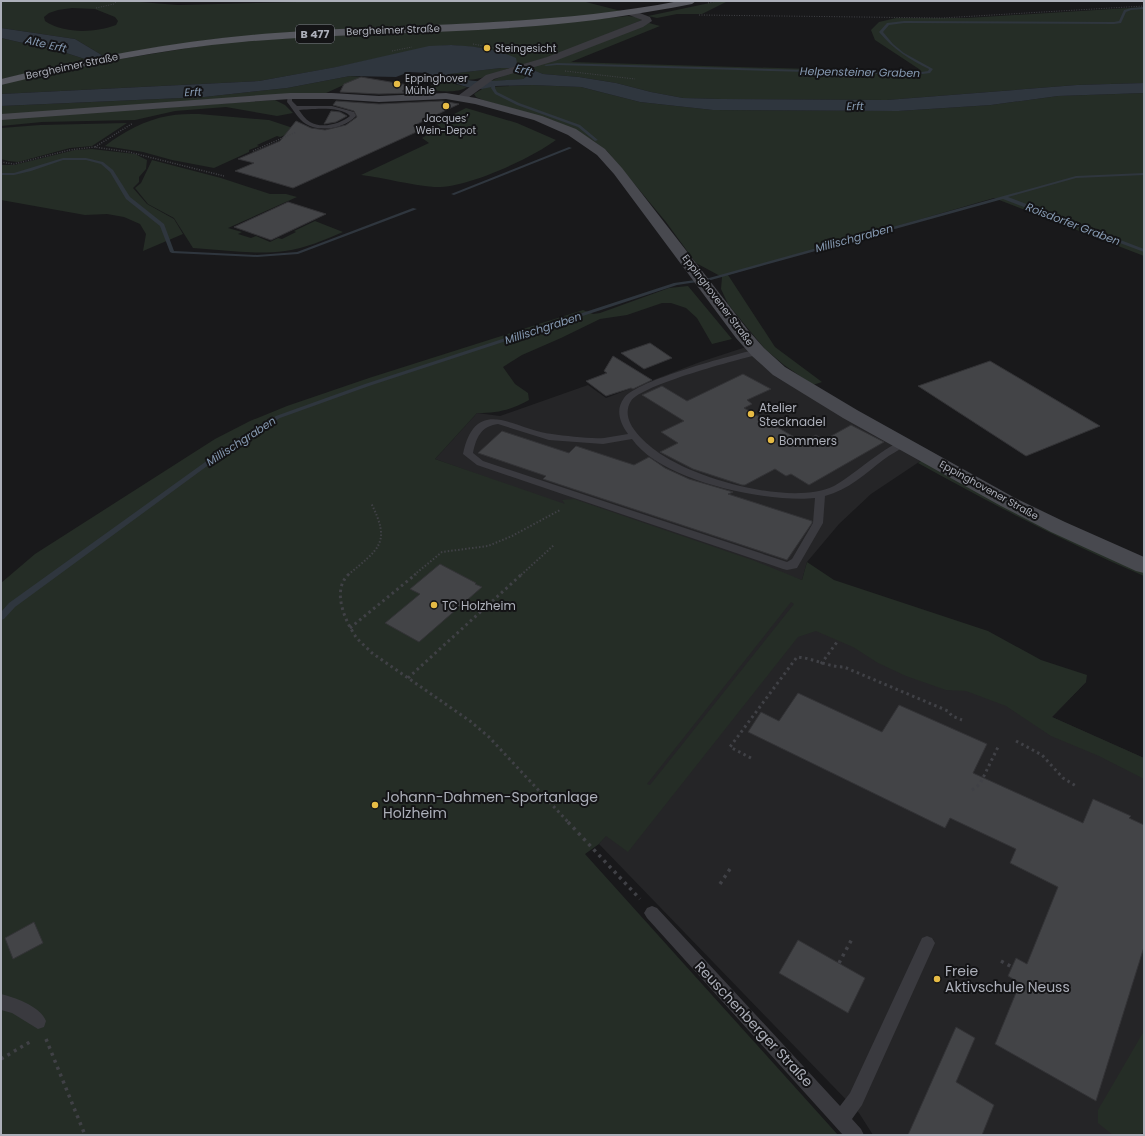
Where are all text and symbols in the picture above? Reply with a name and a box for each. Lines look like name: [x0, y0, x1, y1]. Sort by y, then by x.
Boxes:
street label: Bergheimer Straße: [346, 21, 440, 39]
road number: B 477: [296, 25, 334, 43]
water label: Alte Erft: [23, 31, 69, 57]
place label: Steingesicht: [495, 41, 557, 56]
marker: Steingesicht: [482, 43, 492, 53]
street label: Bergheimer Straße: [25, 49, 119, 83]
water label: Erft: [514, 60, 535, 80]
water label: Helpensteiner Graben: [800, 63, 920, 81]
place label: Eppinghover Mühle: [405, 71, 468, 98]
marker: Eppinghover Mühle: [392, 79, 402, 89]
water label: Erft: [184, 84, 203, 100]
water label: Erft: [846, 98, 865, 114]
marker: Jacques’ Wein-Depot: [441, 101, 451, 111]
place label: Jacques’ Wein-Depot: [416, 111, 477, 138]
water label: Roisdorfer Graben: [1023, 199, 1123, 249]
water label: Millischgraben: [813, 220, 895, 256]
street label: Eppinghovener Straße: [679, 251, 757, 349]
water label: Millischgraben: [502, 308, 584, 348]
place label: Atelier Stecknadel: [759, 399, 826, 430]
marker: Atelier Stecknadel: [746, 409, 756, 419]
water label: Millischgraben: [203, 412, 279, 470]
place label: Bommers: [779, 432, 837, 449]
marker: Bommers: [766, 435, 776, 445]
street label: Eppinghovener Straße: [937, 457, 1041, 523]
place label: TC Holzheim: [442, 597, 516, 614]
marker: TC Holzheim: [429, 600, 439, 610]
place label: Johann-Dahmen-Sportanlage Holzheim: [383, 787, 598, 823]
marker: Johann-Dahmen-Sportanlage Holzheim: [370, 800, 380, 810]
street label: Reuschenberger Straße: [690, 957, 818, 1091]
place label: Freie Aktivschule Neuss: [945, 961, 1070, 997]
marker: Freie Aktivschule Neuss: [932, 974, 942, 984]

